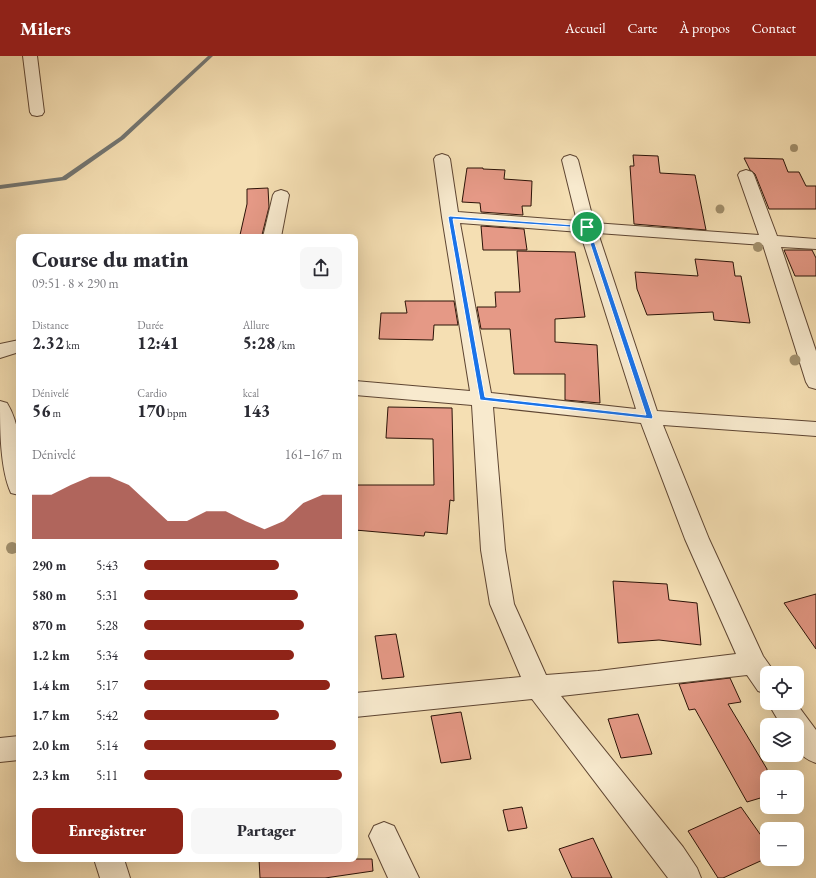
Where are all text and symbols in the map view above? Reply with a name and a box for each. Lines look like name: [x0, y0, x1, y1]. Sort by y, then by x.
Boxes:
text: Milers: [20, 16, 71, 41]
text: Accueil: [565, 19, 606, 37]
text: Carte: [628, 19, 658, 37]
text: À propos: [680, 19, 730, 37]
text: Contact: [752, 19, 796, 37]
pin: [570, 210, 604, 244]
icon: arrive: [576, 216, 598, 238]
text: Course du matin: [32, 245, 189, 274]
button: share: [300, 247, 342, 289]
text: 09:51 · 8 × 290 m: [32, 275, 119, 292]
text: Distance: [32, 318, 69, 332]
text: Durée: [137, 318, 164, 332]
text: Allure: [243, 318, 269, 332]
text: 2.32: [32, 332, 64, 354]
text: 12:41: [137, 332, 179, 354]
text: 5:28: [243, 332, 275, 354]
text: km: [64, 338, 80, 352]
text: /km: [275, 338, 295, 352]
text: Dénivelé: [32, 386, 69, 400]
text: Cardio: [137, 386, 167, 400]
text: kcal: [243, 386, 259, 400]
text: 56: [32, 400, 50, 422]
text: 170: [137, 400, 165, 422]
text: 143: [243, 400, 270, 422]
text: m: [50, 406, 61, 420]
text: bpm: [165, 406, 187, 420]
text: Dénivelé: [32, 446, 76, 463]
text: 161–167 m: [285, 446, 342, 463]
text: 290 m: [32, 557, 66, 574]
text: 5:43: [96, 557, 118, 574]
text: 580 m: [32, 587, 66, 604]
text: 5:31: [96, 587, 118, 604]
text: 870 m: [32, 617, 66, 634]
text: 5:28: [96, 617, 118, 634]
text: 1.2 km: [32, 647, 70, 664]
text: 5:34: [96, 647, 118, 664]
map controls: [760, 666, 804, 866]
button: locate: [760, 666, 804, 710]
text: 1.4 km: [32, 677, 70, 694]
text: 5:17: [96, 677, 118, 694]
text: 1.7 km: [32, 707, 70, 724]
text: 5:42: [96, 707, 118, 724]
button: layers: [760, 718, 804, 762]
text: 2.0 km: [32, 737, 70, 754]
text: 5:14: [96, 737, 118, 754]
text: 2.3 km: [32, 767, 70, 784]
text: 5:11: [96, 767, 118, 784]
button: +: [760, 770, 804, 814]
button: Enregistrer: [32, 808, 183, 854]
button: Partager: [191, 808, 342, 854]
button: −: [760, 822, 804, 866]

